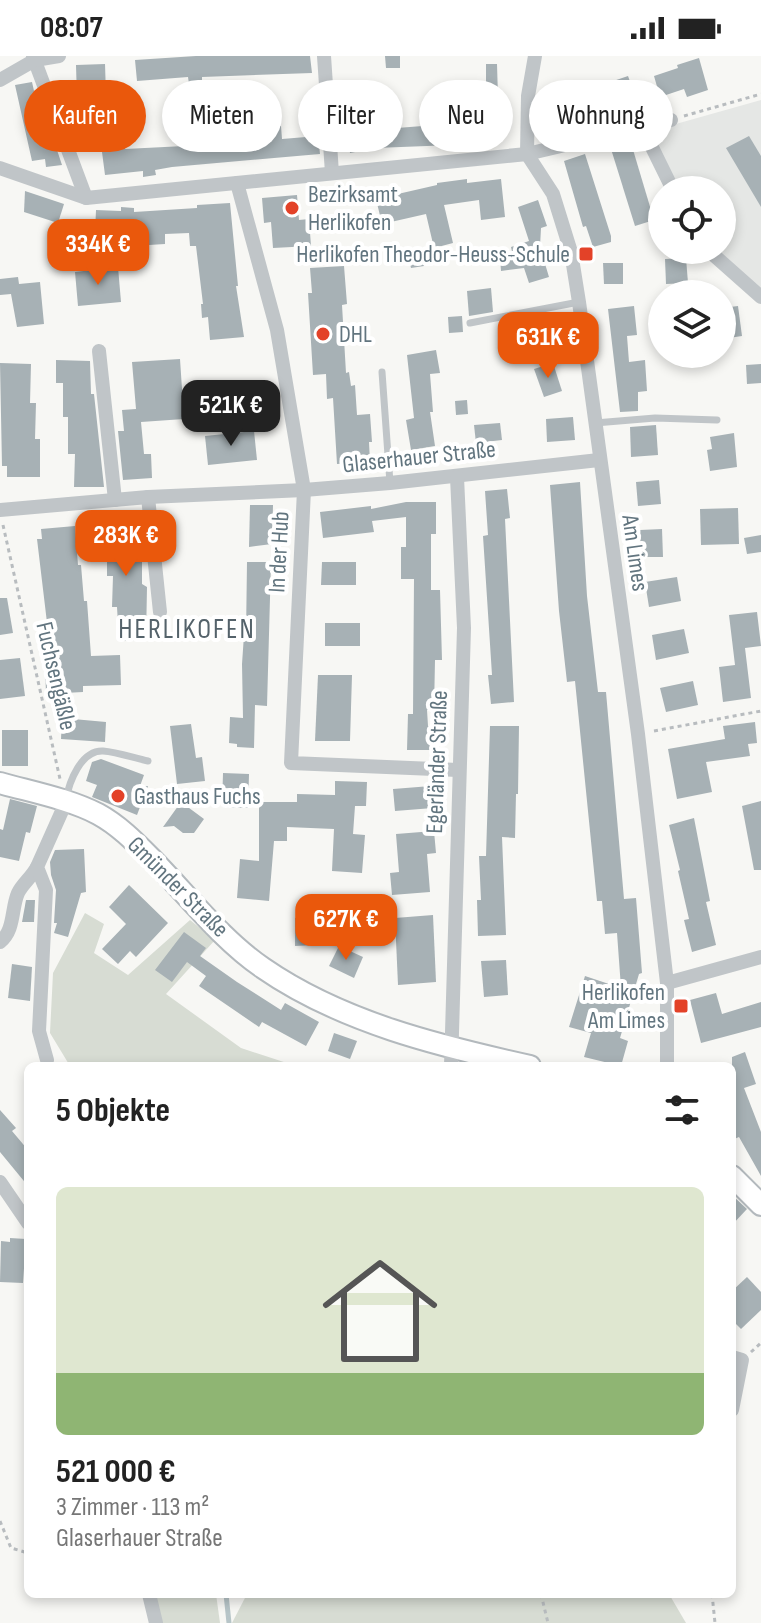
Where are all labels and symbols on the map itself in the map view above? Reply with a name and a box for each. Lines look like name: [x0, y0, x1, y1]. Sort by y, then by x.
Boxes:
place label: Bezirksamt Herlikofen: [308, 180, 398, 237]
marker: Bezirksamt Herlikofen: [283, 199, 301, 217]
pin: 334K €: [33, 219, 163, 287]
place label: Herlikofen Theodor-Heuss-Schule: [296, 240, 570, 269]
marker: Herlikofen Theodor-Heuss-Schule: [577, 245, 595, 263]
pin: 631K €: [483, 312, 613, 380]
place label: DHL: [339, 320, 372, 349]
marker: DHL: [314, 325, 332, 343]
pin: 521K €: [166, 380, 296, 448]
street label: Glaserhauer Straße: [341, 435, 497, 479]
pin: 283K €: [61, 510, 191, 578]
street label: In der Hub: [262, 511, 296, 593]
street label: Am Limes: [615, 512, 655, 593]
district label: HERLIKOFEN: [118, 613, 256, 646]
street label: Fuchsengäßle: [29, 619, 83, 733]
street label: Egerländer Straße: [420, 690, 454, 834]
place label: Gasthaus Fuchs: [134, 782, 261, 811]
marker: Gasthaus Fuchs: [109, 787, 127, 805]
street label: Gmünder Straße: [121, 830, 235, 944]
pin: 627K €: [281, 894, 411, 962]
place label: Herlikofen Am Limes: [582, 978, 665, 1035]
marker: Herlikofen Am Limes: [672, 997, 690, 1015]

